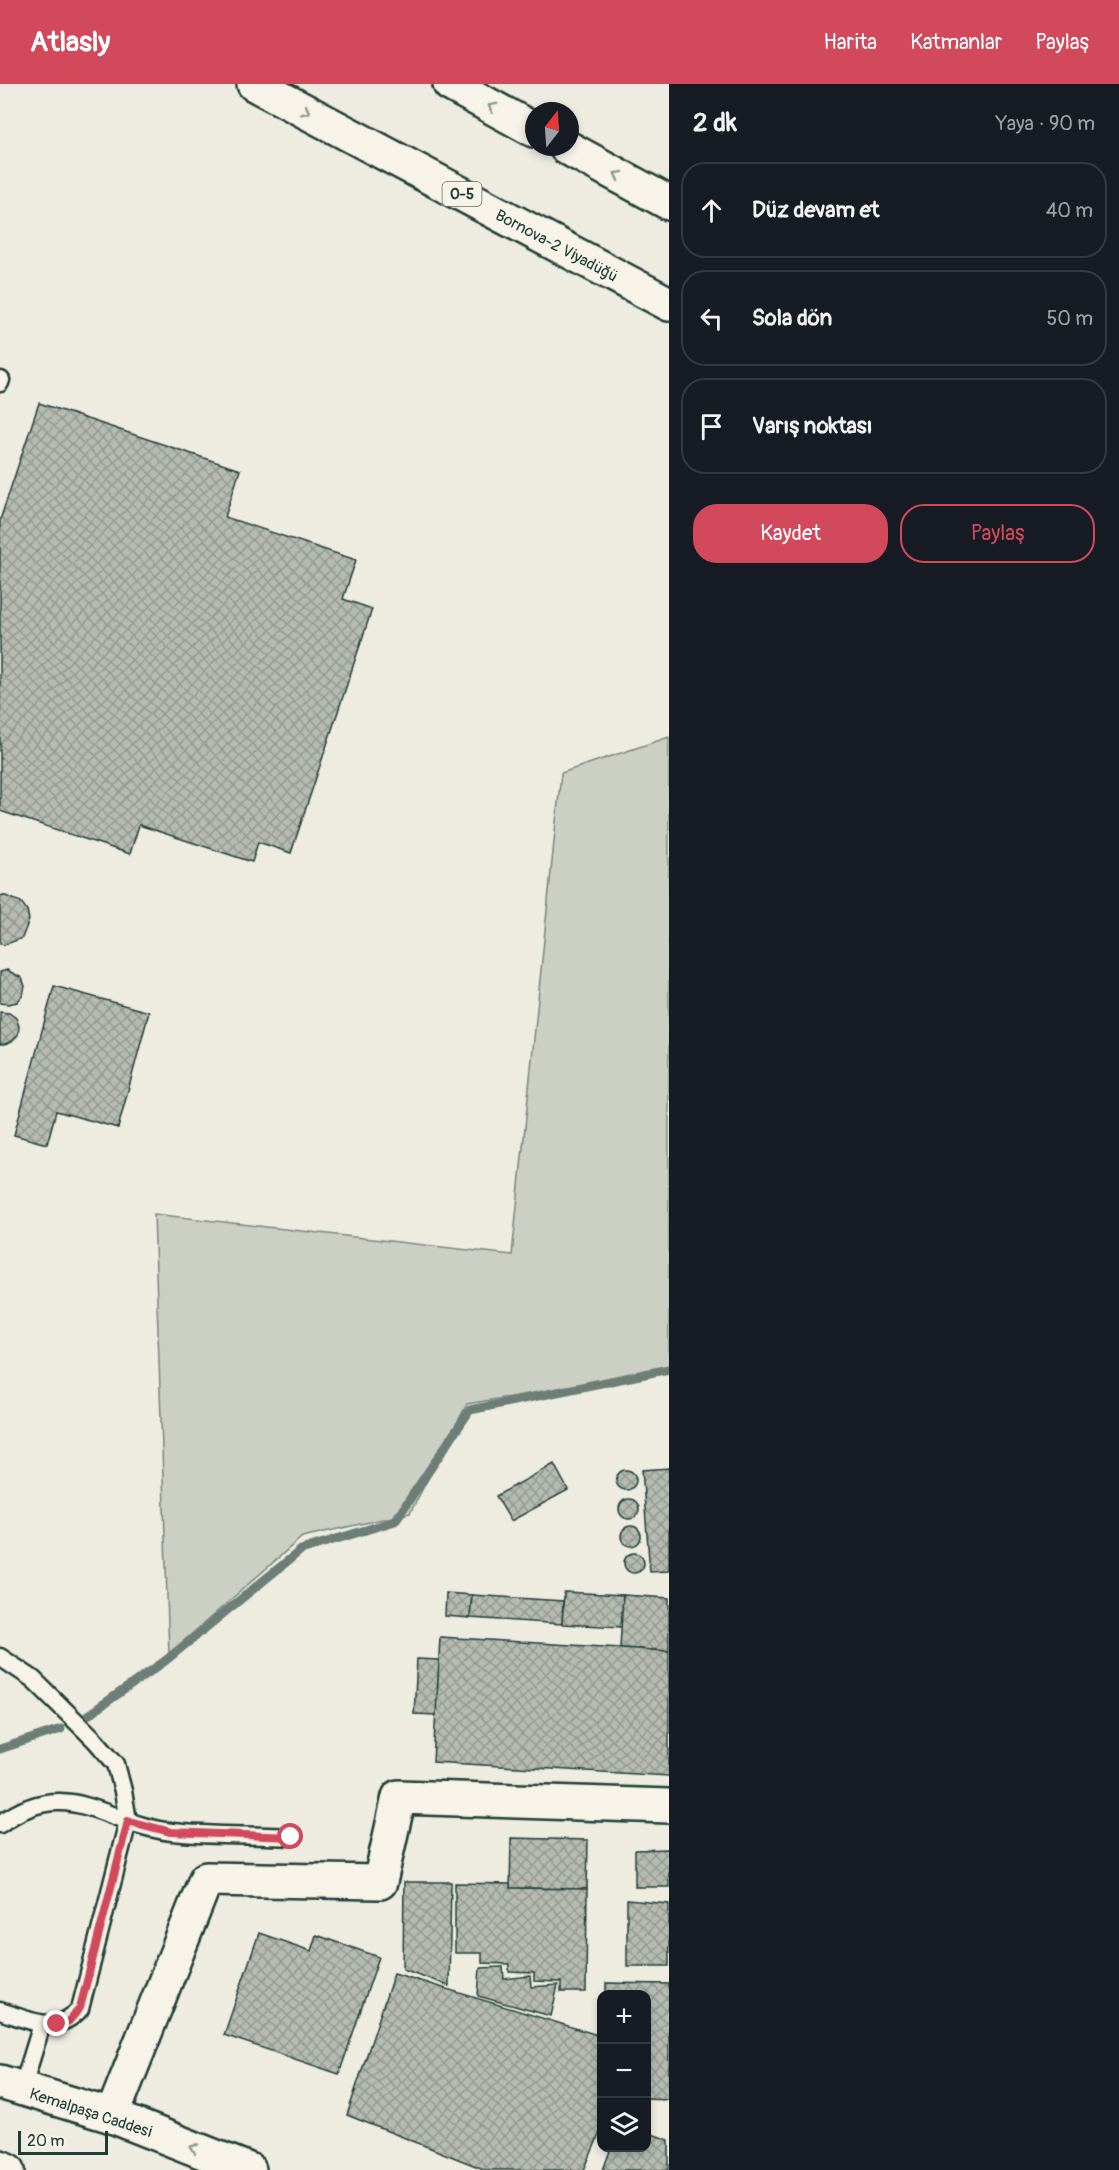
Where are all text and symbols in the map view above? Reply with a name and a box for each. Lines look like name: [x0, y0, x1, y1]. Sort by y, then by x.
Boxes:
text: Atlasly: [30, 25, 110, 60]
text: Harita: [824, 29, 877, 56]
text: Katmanlar: [910, 29, 1002, 56]
text: Paylaş: [1035, 29, 1089, 56]
north arrow: [525, 102, 579, 156]
one-way arrow: [488, 103, 498, 114]
one-way arrow: [300, 104, 311, 116]
text: 2 dk: [693, 107, 737, 139]
text: Yaya · 90 m: [996, 111, 1095, 136]
one-way arrow: [613, 171, 624, 182]
road number: O-5: [442, 182, 482, 206]
icon: ahead: [695, 194, 728, 227]
text: Düz devam et: [752, 196, 879, 224]
text: 40 m: [1046, 198, 1093, 223]
street label: Bornova-2 Viyadüğü: [492, 205, 621, 287]
icon: left: [695, 302, 728, 335]
text: Sola dön: [752, 304, 832, 332]
text: 50 m: [1046, 306, 1093, 331]
icon: arrive: [695, 410, 728, 443]
text: Varış noktası: [752, 412, 873, 440]
button: Kaydet: [693, 504, 888, 563]
button: Paylaş: [900, 504, 1095, 563]
route start: [277, 1823, 303, 1849]
map controls: [597, 1990, 651, 2152]
button: +: [597, 1990, 651, 2044]
route end: [43, 2010, 69, 2036]
button: −: [597, 2044, 651, 2098]
street label: Kemalpaşa Caddesi: [27, 2084, 155, 2142]
button: layers: [597, 2098, 651, 2152]
scale bar: [18, 2128, 108, 2156]
text: 20 m: [27, 2131, 65, 2151]
one-way arrow: [190, 2143, 201, 2155]

